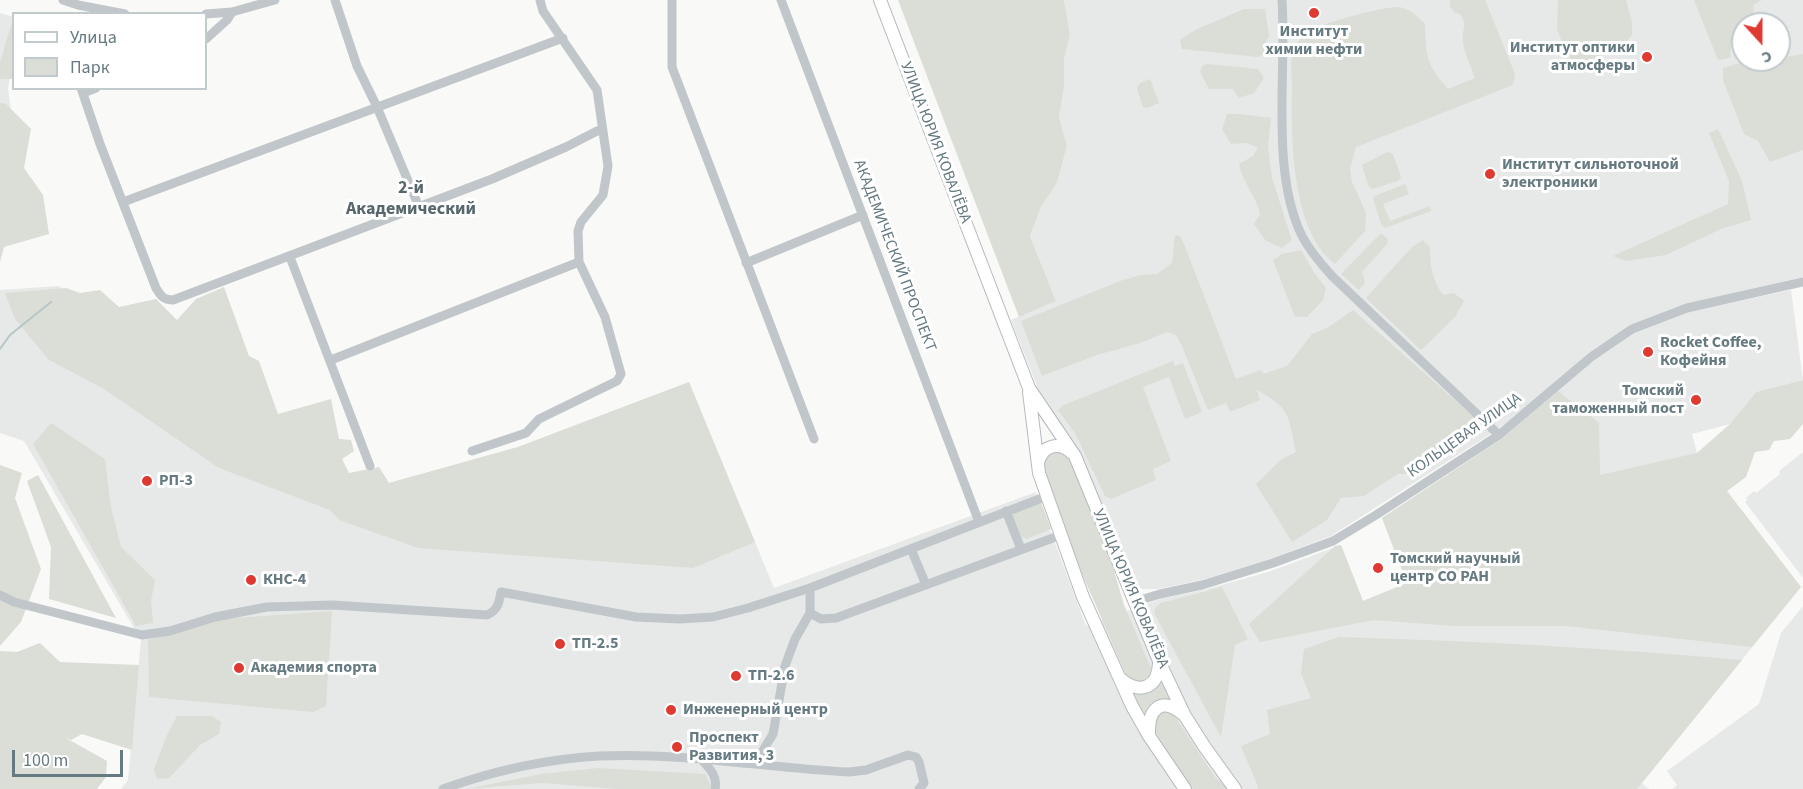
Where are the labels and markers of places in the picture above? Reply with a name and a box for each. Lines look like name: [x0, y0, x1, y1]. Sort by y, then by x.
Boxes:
marker: Институт химии нефти: [1307, 6, 1321, 20]
place label: Институт химии нефти: [1266, 22, 1362, 60]
place label: Институт оптики атмосферы: [1510, 38, 1635, 76]
marker: Институт оптики атмосферы: [1640, 50, 1654, 64]
place label: Институт сильноточной электроники: [1502, 155, 1679, 193]
marker: Институт сильноточной электроники: [1483, 167, 1497, 181]
place label: Rocket Coffee, Кофейня: [1660, 333, 1762, 371]
marker: Rocket Coffee, Кофейня: [1641, 345, 1655, 359]
place label: Томский таможенный пост: [1552, 381, 1684, 419]
marker: Томский таможенный пост: [1689, 393, 1703, 407]
place label: РП-3: [159, 471, 193, 491]
marker: РП-3: [140, 474, 154, 488]
place label: Томский научный центр СО РАН: [1390, 549, 1521, 587]
marker: Томский научный центр СО РАН: [1371, 561, 1385, 575]
place label: КНС-4: [263, 570, 306, 590]
marker: КНС-4: [244, 573, 258, 587]
place label: ТП-2.5: [572, 634, 619, 654]
marker: ТП-2.5: [553, 637, 567, 651]
place label: Академия спорта: [251, 658, 377, 678]
marker: Академия спорта: [232, 661, 246, 675]
place label: ТП-2.6: [748, 666, 795, 686]
marker: ТП-2.6: [729, 669, 743, 683]
place label: Инженерный центр: [683, 700, 828, 720]
marker: Инженерный центр: [664, 703, 678, 717]
place label: Проспект Развития, 3: [689, 728, 774, 766]
marker: Проспект Развития, 3: [670, 740, 684, 754]

